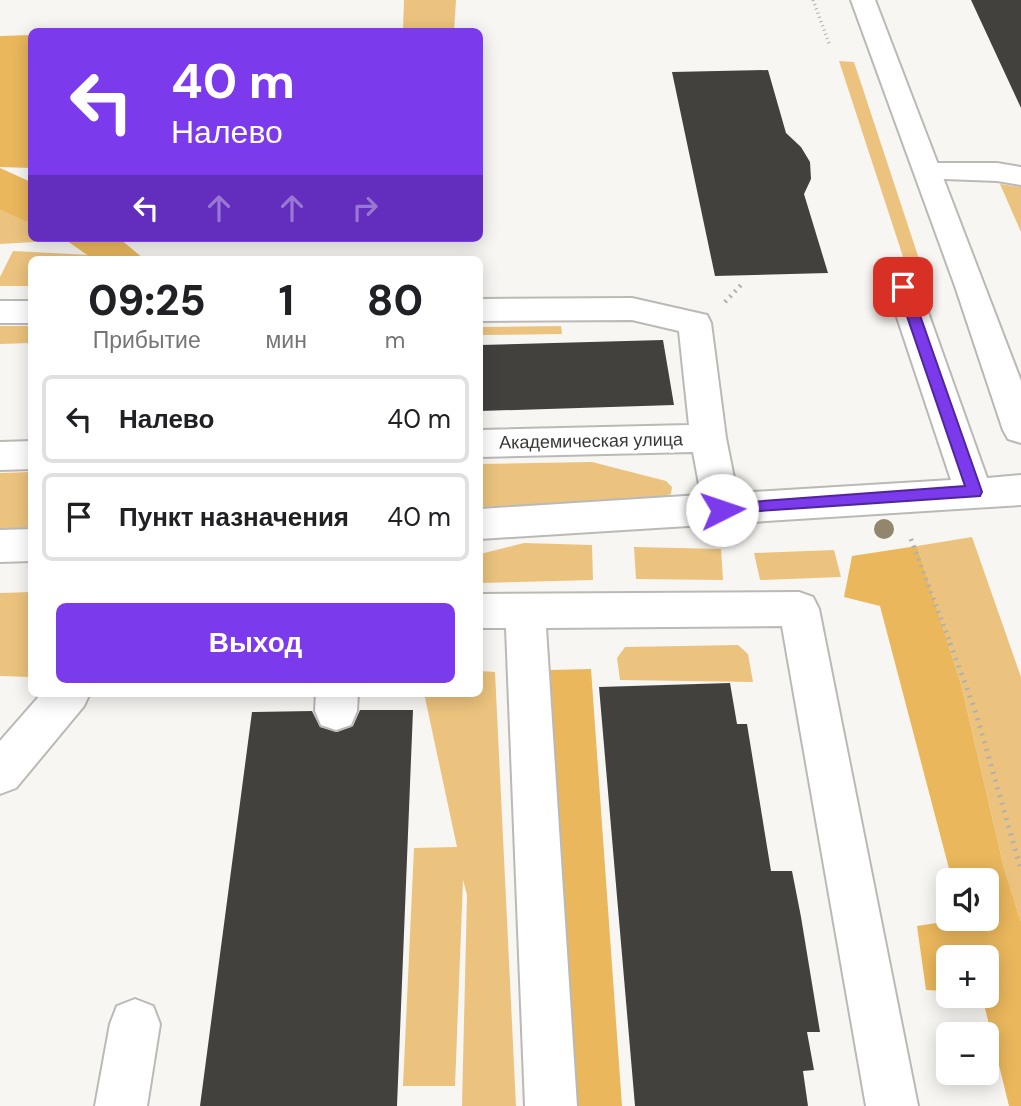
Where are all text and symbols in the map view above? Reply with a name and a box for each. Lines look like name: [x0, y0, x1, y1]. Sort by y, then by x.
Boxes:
text: 40 m: [171, 49, 295, 113]
icon: left: [56, 56, 147, 147]
text: Налево: [171, 111, 283, 153]
icon: left: [127, 189, 165, 227]
icon: ahead: [200, 189, 238, 227]
icon: ahead: [273, 189, 311, 227]
icon: right: [346, 189, 384, 227]
pin: [873, 257, 933, 317]
icon: arrive: [884, 268, 922, 306]
text: 09:25: [88, 273, 206, 328]
text: 1: [278, 273, 294, 328]
text: 80: [367, 273, 423, 328]
text: Прибытие: [93, 325, 201, 355]
text: мин: [265, 325, 307, 355]
text: m: [385, 325, 405, 355]
icon: left: [60, 400, 98, 438]
text: Налево: [119, 402, 214, 436]
text: 40 m: [387, 402, 451, 436]
street label: Академическая улица: [499, 427, 684, 455]
position arrow: [685, 473, 759, 547]
icon: arrive: [60, 498, 98, 536]
text: Пункт назначения: [119, 500, 349, 534]
text: 40 m: [387, 500, 451, 534]
button: Выход: [56, 603, 455, 683]
map controls: [936, 868, 999, 1085]
button: sound: [936, 868, 999, 931]
button: +: [936, 945, 999, 1008]
button: −: [936, 1022, 999, 1085]

